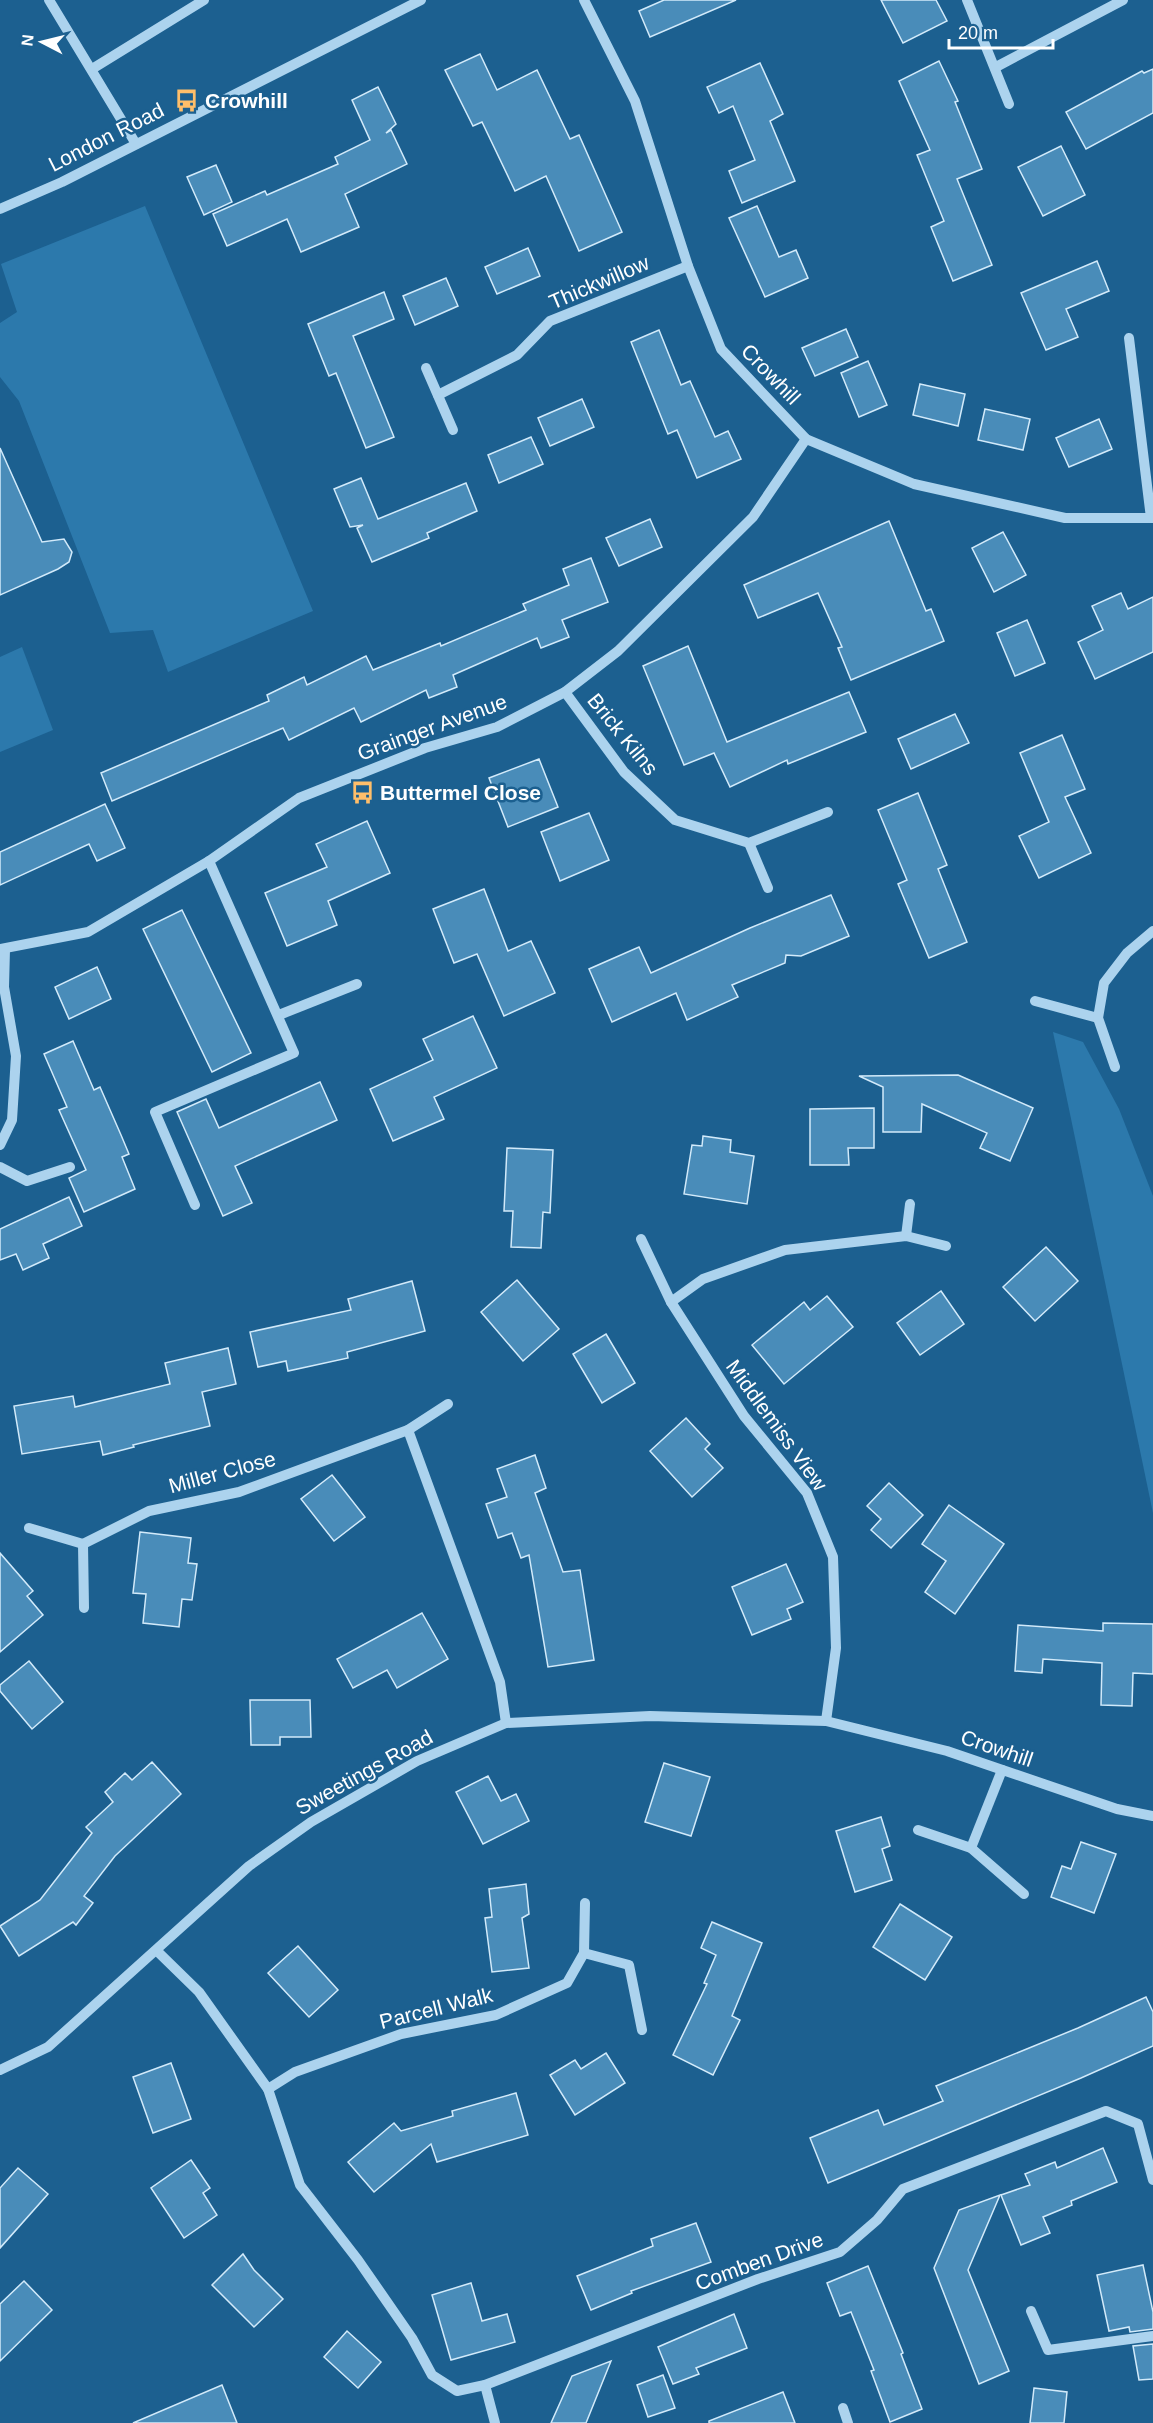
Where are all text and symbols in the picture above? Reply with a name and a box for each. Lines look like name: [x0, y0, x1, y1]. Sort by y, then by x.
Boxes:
north arrow: [12, 12, 72, 72]
scale bar: [949, 12, 1052, 50]
text: 20 m: [958, 23, 998, 43]
text: N: [18, 33, 37, 47]
bus stop icon: Crowhill: [174, 87, 200, 113]
place label: Crowhill: [205, 89, 288, 112]
street label: London Road: [45, 98, 167, 176]
street label: Thickwillow: [546, 250, 653, 313]
street label: Crowhill: [737, 339, 805, 409]
street label: Grainger Avenue: [354, 689, 510, 765]
street label: Brick Kilns: [583, 689, 663, 779]
bus stop icon: Buttermel Close: [349, 779, 375, 805]
place label: Buttermel Close: [380, 781, 541, 804]
street label: Middlemiss View: [722, 1355, 833, 1496]
street label: Miller Close: [166, 1447, 278, 1497]
street label: Sweetings Road: [292, 1725, 436, 1819]
street label: Crowhill: [958, 1725, 1036, 1771]
street label: Parcell Walk: [377, 1983, 495, 2033]
street label: Comben Drive: [692, 2227, 826, 2295]

